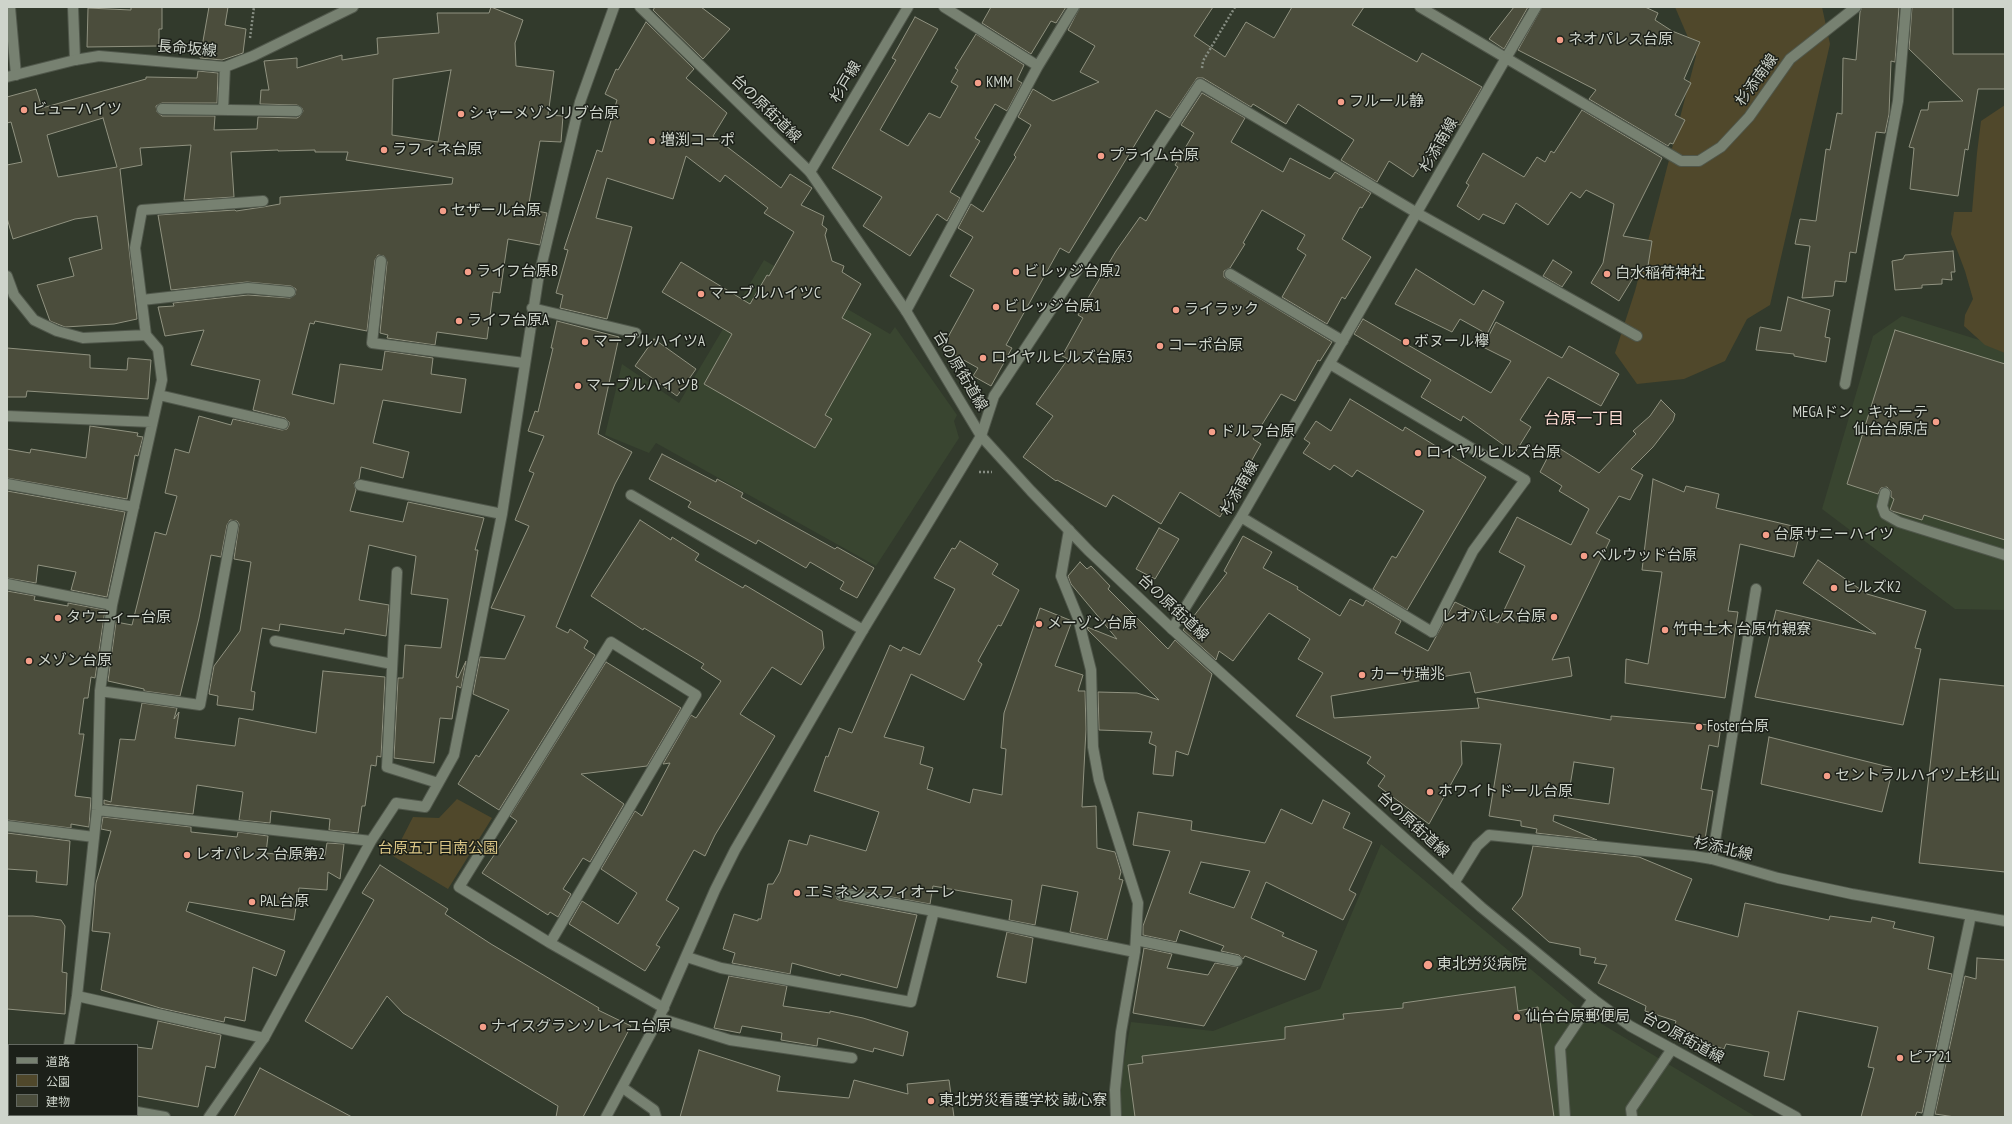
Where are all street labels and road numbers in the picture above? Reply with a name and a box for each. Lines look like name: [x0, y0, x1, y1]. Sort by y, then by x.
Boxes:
street label: 長命坂線: [156, 37, 218, 61]
street label: 杉添南線: [1732, 50, 1782, 110]
street label: 杉戸線: [827, 58, 865, 106]
street label: 台の原街道線: [727, 71, 805, 147]
street label: 杉添南線: [1416, 115, 1462, 175]
street label: 台の原街道線: [929, 328, 991, 414]
street label: 杉添南線: [1217, 458, 1263, 518]
street label: 台の原街道線: [1134, 571, 1212, 645]
street label: 台の原街道線: [1374, 788, 1452, 862]
street label: 杉添北線: [1692, 833, 1754, 865]
street label: 台の原街道線: [1639, 1008, 1727, 1068]

